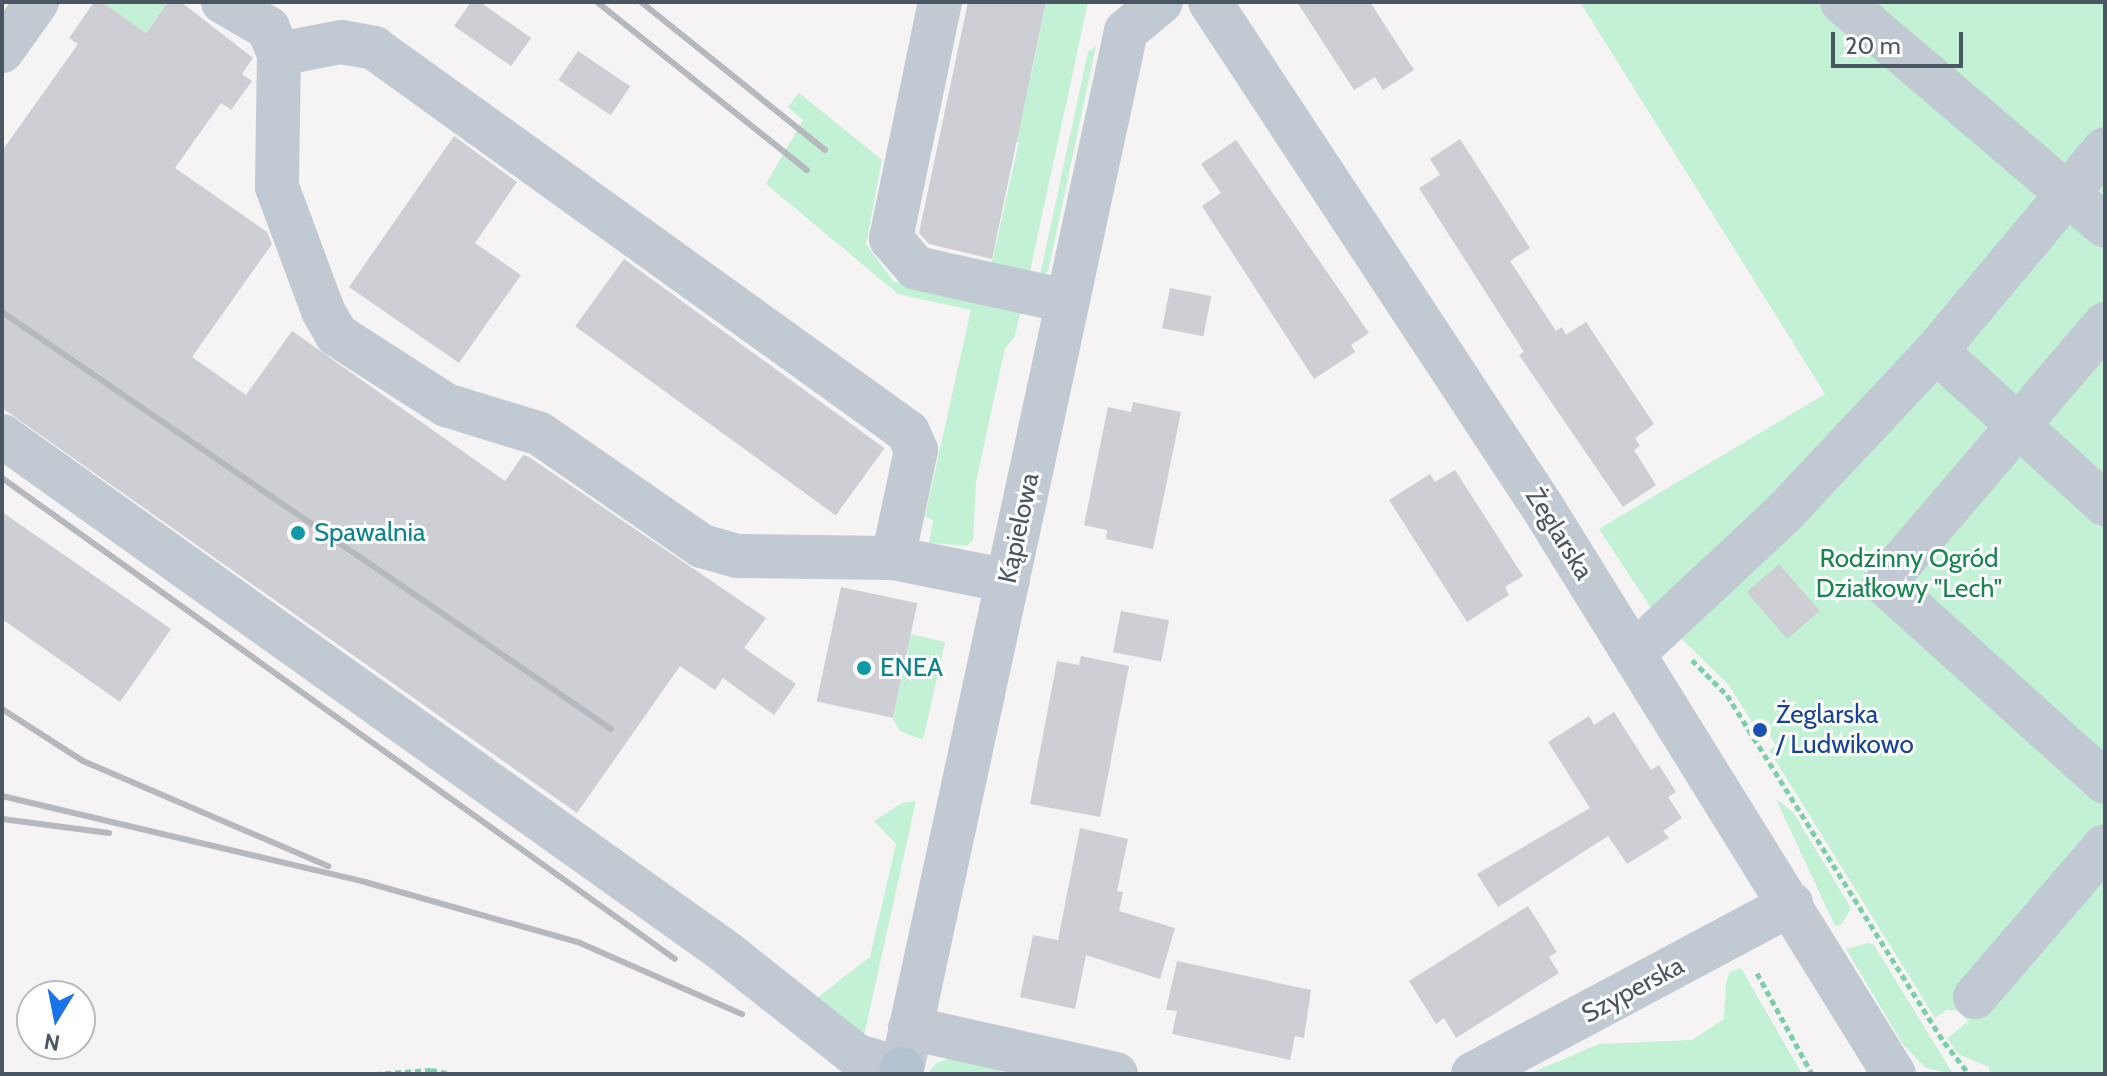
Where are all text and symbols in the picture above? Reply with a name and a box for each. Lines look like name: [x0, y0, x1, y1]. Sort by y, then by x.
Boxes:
scale bar: [1835, 16, 1967, 66]
text: 20 m: [1845, 31, 1901, 60]
street label: Kąpielowa: [992, 470, 1046, 586]
street label: Żeglarska: [1519, 482, 1599, 586]
place label: Spawalnia: [314, 517, 426, 549]
marker: Spawalnia: [289, 524, 307, 542]
park label: Rodzinny Ogród Działkowy "Lech": [1816, 543, 2002, 604]
place label: ENEA: [880, 652, 943, 684]
marker: ENEA: [855, 659, 873, 677]
place label: Żeglarska / Ludwikowo: [1776, 699, 1914, 760]
marker: Żeglarska / Ludwikowo: [1751, 721, 1769, 739]
street label: Szyperska: [1577, 950, 1689, 1030]
north arrow: [16, 980, 96, 1060]
text: N: [42, 1028, 62, 1057]

